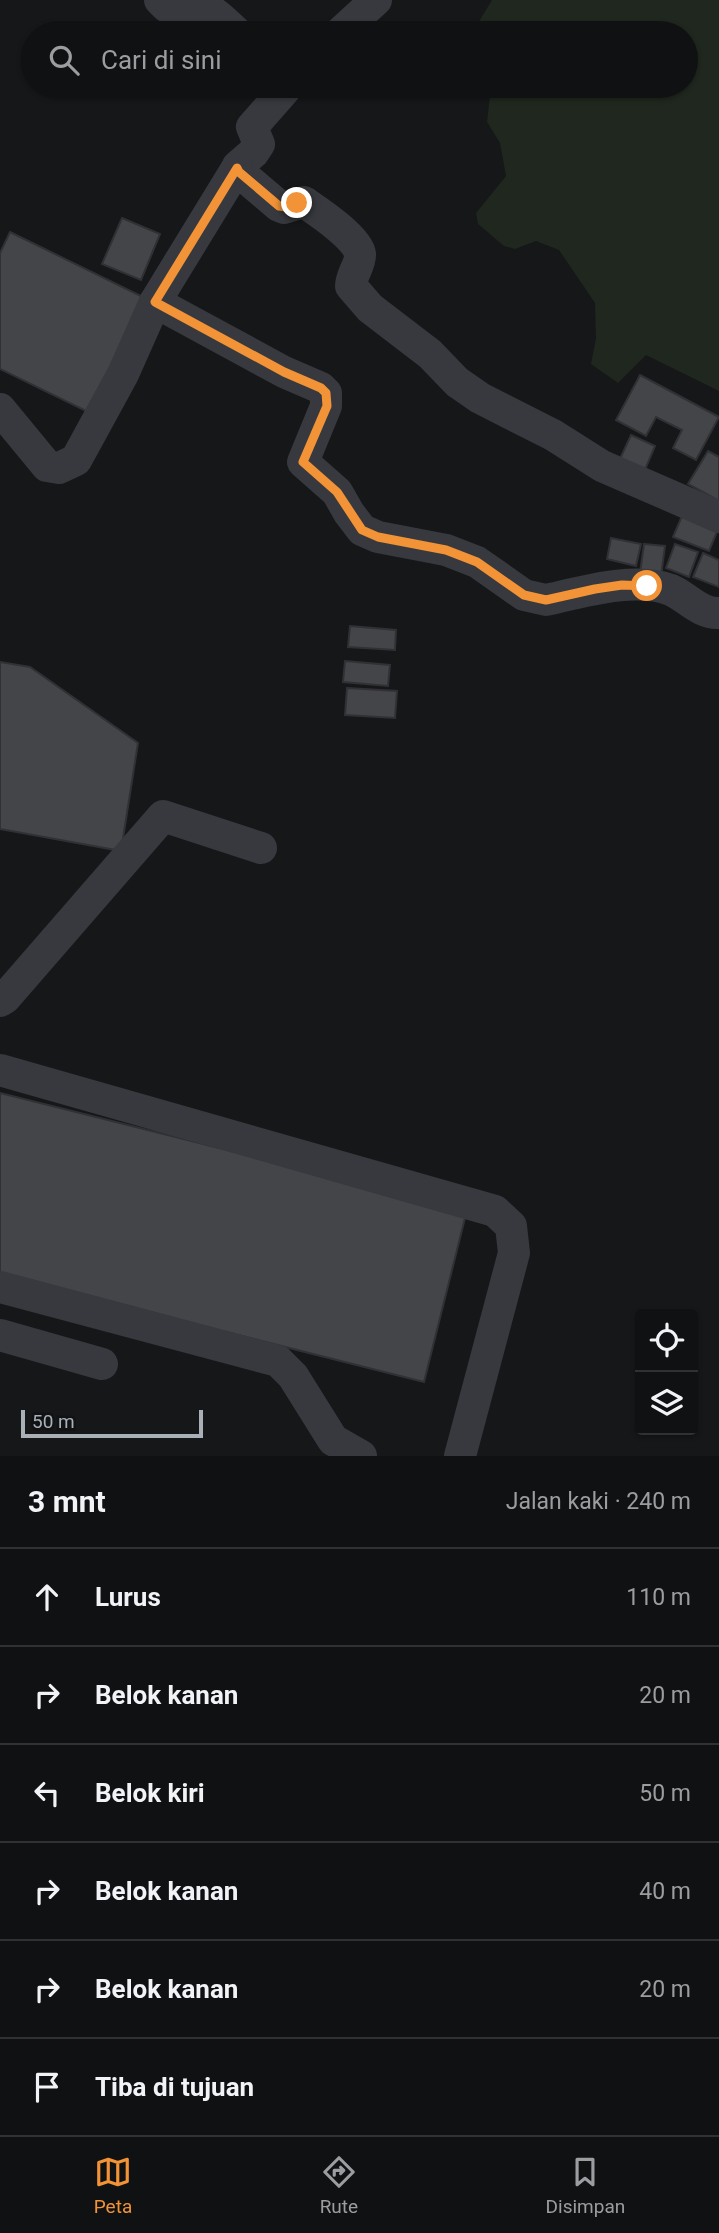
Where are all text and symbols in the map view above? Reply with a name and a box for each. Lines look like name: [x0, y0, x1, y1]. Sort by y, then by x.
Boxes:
search box: [21, 21, 698, 98]
icon: search: [45, 41, 83, 79]
text: Cari di sini: [101, 45, 222, 75]
route end: [281, 187, 312, 218]
route start: [631, 570, 662, 601]
map controls: [635, 1309, 698, 1435]
button: locate: [635, 1309, 698, 1372]
button: layers: [635, 1372, 698, 1435]
scale bar: [21, 1407, 203, 1439]
text: 50 m: [32, 1410, 75, 1433]
text: 3 mnt: [28, 1484, 106, 1519]
text: Jalan kaki · 240 m: [506, 1488, 691, 1515]
icon: ahead: [28, 1578, 66, 1616]
text: Lurus: [95, 1582, 161, 1612]
text: 110 m: [626, 1584, 691, 1611]
icon: right: [28, 1676, 66, 1714]
text: Belok kanan: [95, 1680, 238, 1710]
text: 20 m: [639, 1682, 691, 1709]
icon: left: [28, 1774, 66, 1812]
text: Belok kiri: [95, 1778, 205, 1808]
text: 50 m: [639, 1780, 691, 1807]
icon: right: [28, 1872, 66, 1910]
text: Belok kanan: [95, 1876, 238, 1906]
text: 40 m: [639, 1878, 691, 1905]
icon: right: [28, 1970, 66, 2008]
text: Belok kanan: [95, 1974, 238, 2004]
text: 20 m: [639, 1976, 691, 2003]
icon: arrive: [28, 2068, 66, 2106]
text: Tiba di tujuan: [95, 2072, 254, 2102]
tab: Peta: [94, 2153, 132, 2218]
tab: Rute: [320, 2153, 358, 2218]
tab: Disimpan: [546, 2153, 625, 2218]

